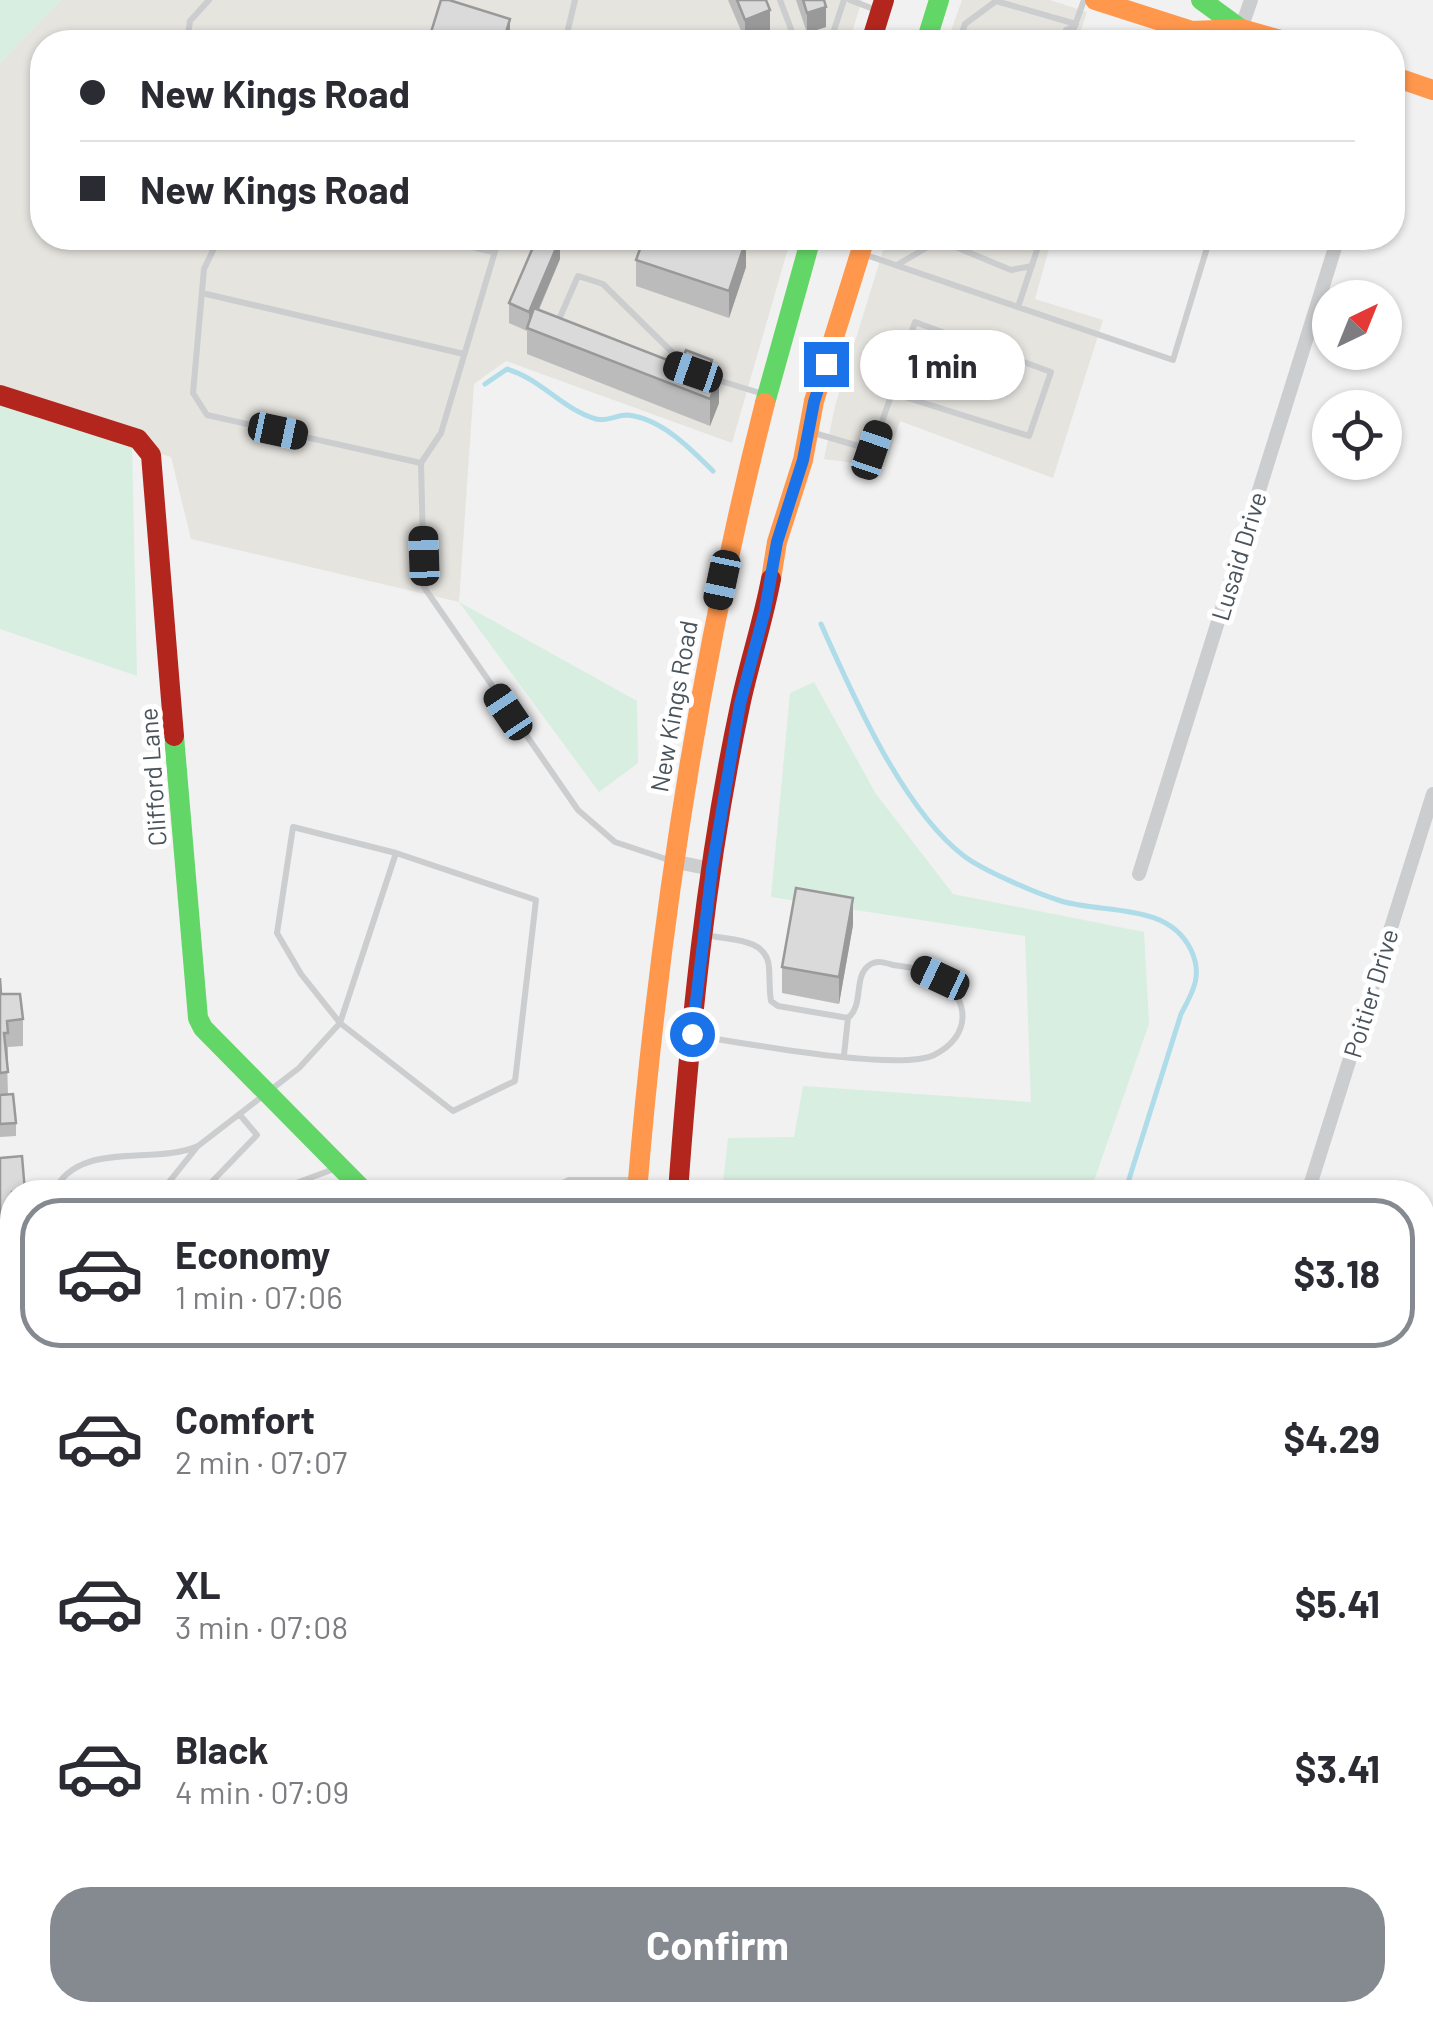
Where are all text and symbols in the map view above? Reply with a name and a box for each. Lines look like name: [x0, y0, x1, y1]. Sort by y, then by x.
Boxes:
text: New Kings Road: [140, 70, 410, 116]
text: New Kings Road: [140, 166, 410, 212]
north arrow: [1312, 280, 1402, 370]
map controls: [1312, 280, 1402, 480]
callout: 1 min: [861, 329, 1026, 399]
route end: [804, 342, 849, 387]
text: 1 min: [907, 346, 978, 384]
car: [660, 348, 726, 396]
button: locate: [1312, 390, 1402, 480]
car: [246, 410, 310, 452]
car: [848, 417, 896, 483]
street label: Lusaid Drive: [1204, 488, 1272, 624]
car: [408, 525, 440, 587]
car: [701, 548, 743, 612]
street label: New Kings Road: [643, 618, 703, 794]
car: [479, 679, 537, 745]
street label: Clifford Lane: [132, 707, 172, 847]
street label: Poitier Drive: [1336, 925, 1404, 1061]
car: [906, 952, 974, 1004]
route start: [670, 1012, 715, 1057]
icon: car: [55, 1228, 145, 1318]
text: Economy: [175, 1231, 330, 1277]
text: $3.18: [1293, 1250, 1380, 1296]
text: 1 min · 07:06: [175, 1277, 343, 1315]
icon: car: [55, 1393, 145, 1483]
text: Comfort: [175, 1396, 315, 1442]
text: $4.29: [1284, 1415, 1380, 1461]
text: 2 min · 07:07: [175, 1442, 347, 1480]
icon: car: [55, 1558, 145, 1648]
text: XL: [175, 1561, 221, 1607]
text: $5.41: [1295, 1580, 1380, 1626]
text: 3 min · 07:08: [175, 1607, 348, 1645]
icon: car: [55, 1723, 145, 1813]
text: Black: [175, 1726, 269, 1772]
text: $3.41: [1295, 1745, 1380, 1791]
text: 4 min · 07:09: [175, 1772, 349, 1810]
button: Confirm: [50, 1887, 1385, 2002]

